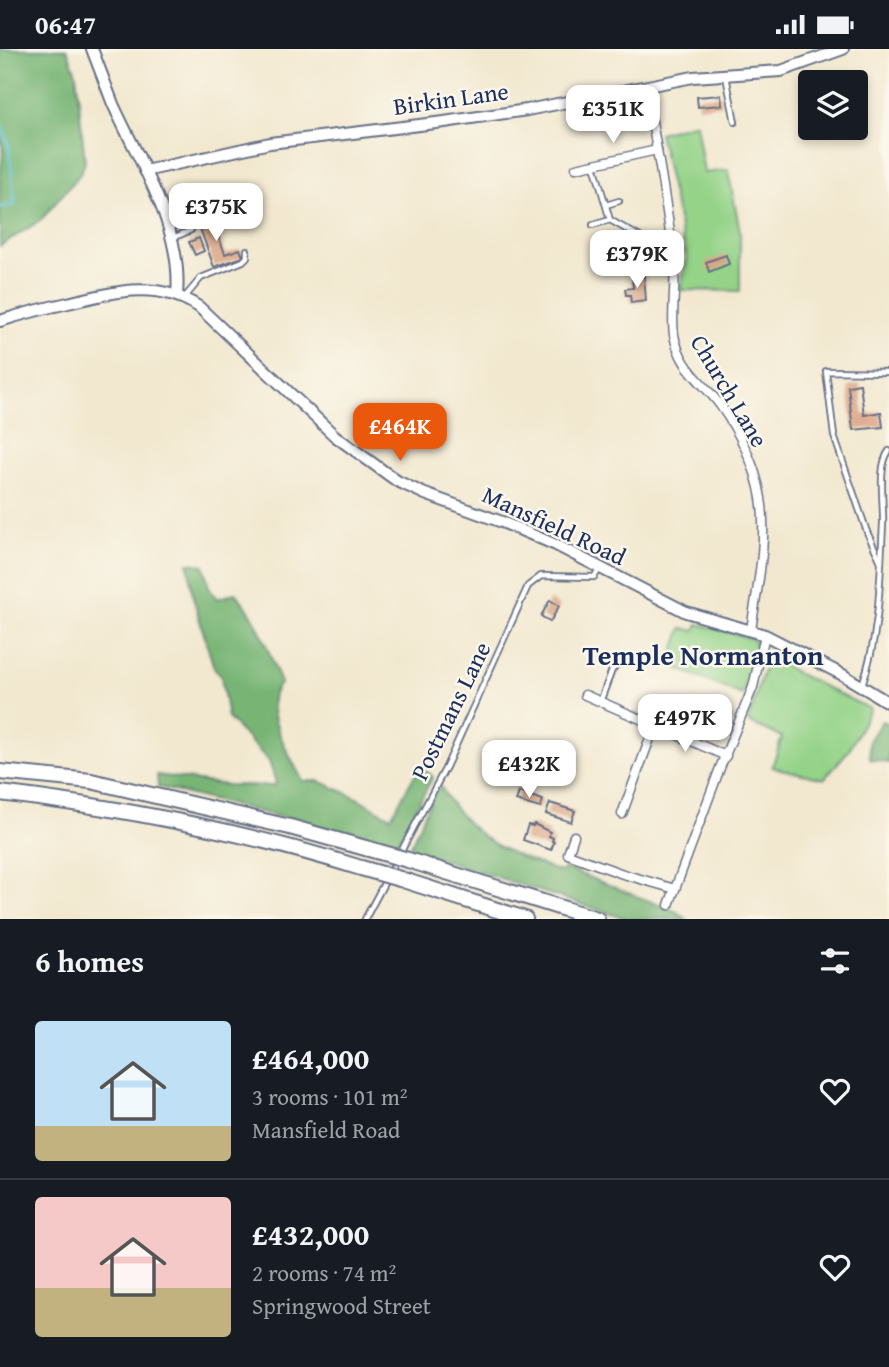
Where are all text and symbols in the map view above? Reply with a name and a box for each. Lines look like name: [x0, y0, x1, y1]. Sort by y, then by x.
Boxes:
text: 06:47: [35, 5, 96, 44]
map controls: [798, 70, 868, 140]
button: layers: [798, 70, 868, 140]
street label: Birkin Lane: [391, 73, 511, 124]
pin: £351K: [564, 85, 662, 145]
text: £351K: [582, 91, 644, 124]
pin: £375K: [167, 183, 265, 243]
text: £375K: [185, 189, 247, 222]
pin: £379K: [588, 231, 686, 290]
text: £379K: [606, 236, 668, 269]
street label: Church Lane: [682, 328, 777, 454]
pin: £464K: [351, 403, 449, 463]
text: £464K: [369, 409, 431, 442]
street label: Mansfield Road: [477, 477, 632, 574]
district label: Temple Normanton: [582, 634, 824, 675]
street label: Postmans Lane: [402, 636, 499, 786]
pin: £497K: [636, 695, 734, 754]
text: £497K: [654, 700, 716, 733]
pin: £432K: [480, 741, 578, 800]
text: £432K: [498, 746, 560, 779]
text: 6 homes: [35, 939, 144, 983]
icon: filters: [816, 942, 854, 980]
text: £464,000: [252, 1036, 369, 1080]
icon: home: [91, 1049, 175, 1133]
icon: heart: [816, 1072, 854, 1110]
text: 3 rooms · 101 m²: [252, 1080, 407, 1113]
text: Mansfield Road: [252, 1113, 400, 1146]
text: £432,000: [252, 1212, 369, 1256]
icon: home: [91, 1225, 175, 1309]
icon: heart: [816, 1248, 854, 1286]
text: 2 rooms · 74 m²: [252, 1256, 396, 1289]
text: Springwood Street: [252, 1289, 431, 1322]

